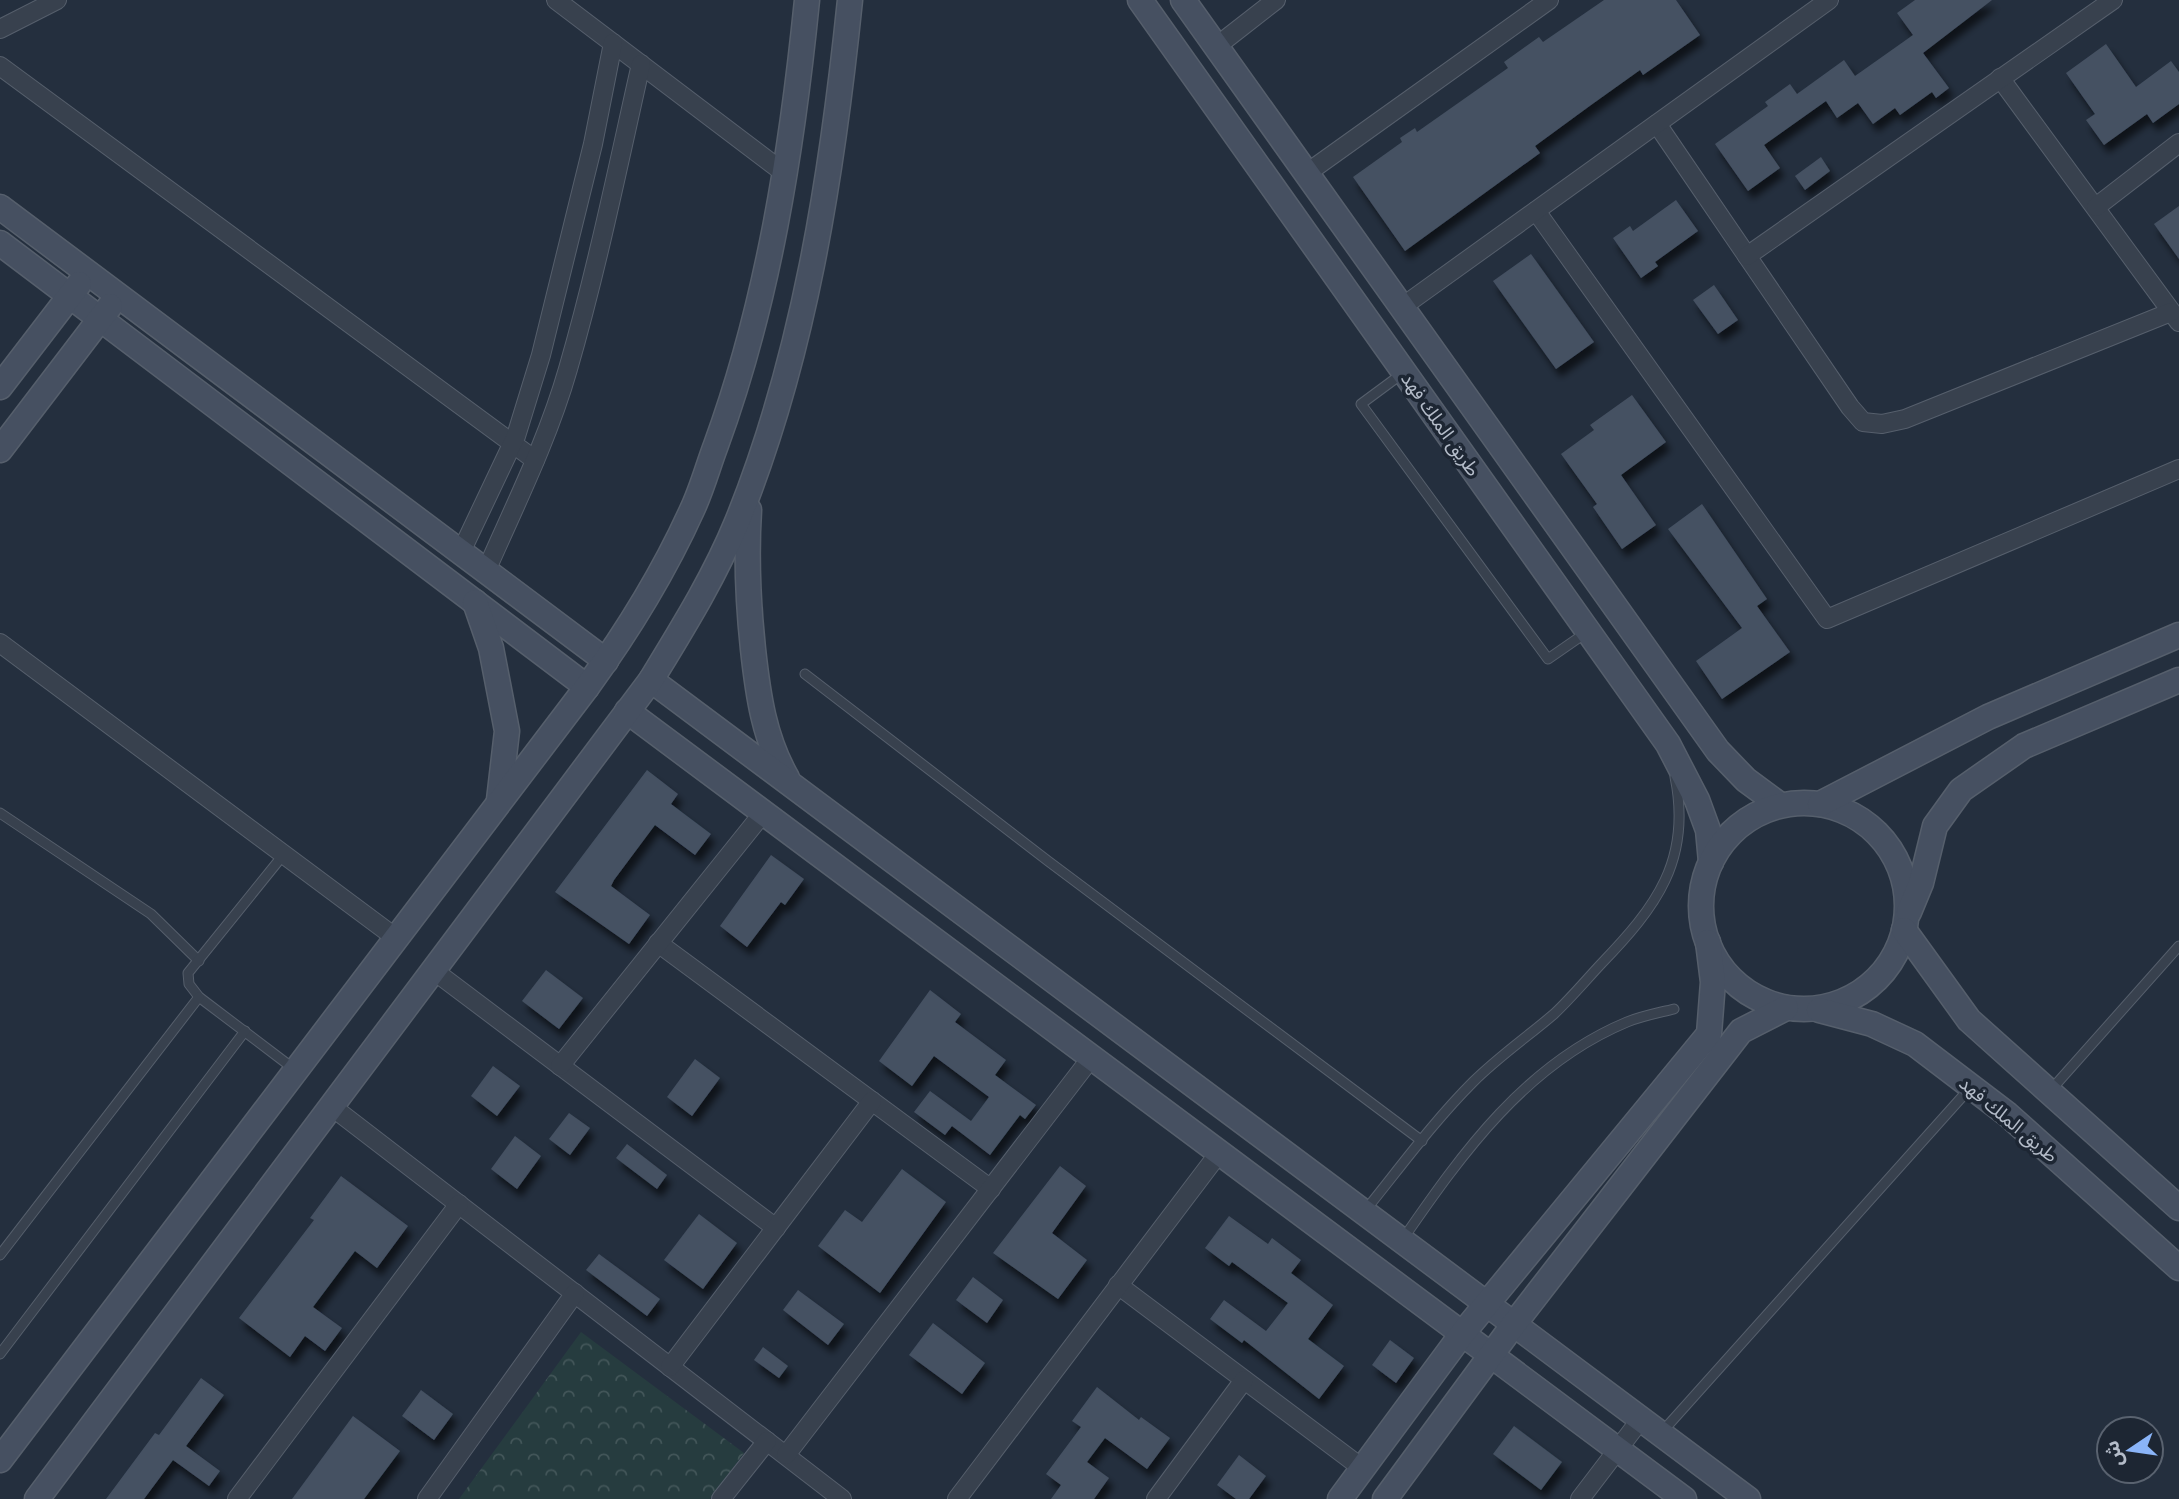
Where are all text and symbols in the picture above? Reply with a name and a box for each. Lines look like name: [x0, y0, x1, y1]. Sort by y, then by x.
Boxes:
street label: طريق الملك فهد: [1396, 368, 1484, 481]
street label: طريق الملك فهد: [1955, 1072, 2062, 1167]
north arrow: [2095, 1415, 2165, 1485]
text: ش: [2101, 1438, 2128, 1469]

